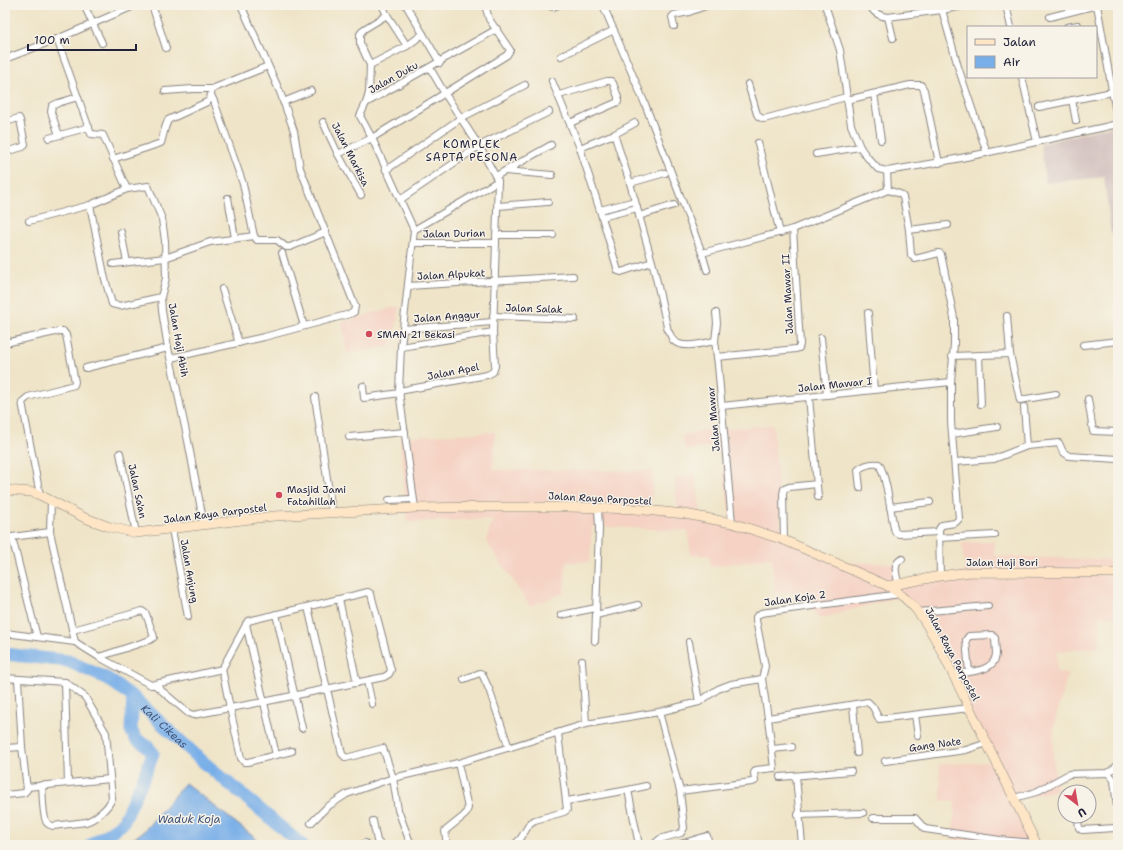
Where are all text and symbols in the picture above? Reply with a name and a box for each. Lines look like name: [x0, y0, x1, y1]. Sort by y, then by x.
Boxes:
scale bar: [28, 26, 136, 52]
legend: [967, 26, 1097, 78]
text: 100 m: [34, 32, 70, 48]
text: Jalan: [1003, 34, 1036, 50]
text: Air: [1003, 54, 1021, 70]
street label: Jalan Duku: [366, 58, 420, 96]
street label: Jalan Markisa: [329, 120, 373, 189]
district label: KOMPLEK SAPTA PESONA: [426, 137, 518, 165]
street label: Jalan Durian: [423, 226, 485, 241]
street label: Jalan Mawar II: [779, 253, 796, 334]
street label: Jalan Alpukat: [417, 266, 485, 283]
street label: Jalan Salak: [505, 301, 563, 316]
street label: Jalan Haji Abih: [166, 302, 191, 378]
street label: Jalan Anggur: [413, 308, 481, 325]
place label: SMAN 21 Bekasi: [377, 328, 455, 341]
marker: SMAN 21 Bekasi: [364, 329, 374, 339]
street label: Jalan Apel: [426, 360, 480, 383]
street label: Jalan Mawar I: [797, 374, 873, 395]
street label: Jalan Mawar: [704, 385, 723, 452]
street label: Jalan Sa'an: [125, 463, 150, 520]
place label: Masjid Jami Fatahillah: [287, 483, 346, 508]
street label: Jalan Raya Parpostel: [548, 489, 652, 508]
marker: Masjid Jami Fatahillah: [274, 490, 284, 500]
street label: Jalan Raya Parpostel: [163, 501, 267, 526]
street label: Jalan Anjung: [177, 538, 202, 604]
street label: Jalan Haji Bori: [966, 556, 1038, 569]
street label: Jalan Koja 2: [763, 588, 827, 609]
street label: Jalan Raya Parpostel: [922, 605, 983, 703]
water label: Kali Cikeas: [138, 701, 191, 752]
street label: Gang Nate: [908, 734, 962, 755]
north arrow: [1057, 784, 1097, 824]
text: U: [1075, 804, 1089, 821]
water label: Waduk Koja: [157, 812, 221, 827]

